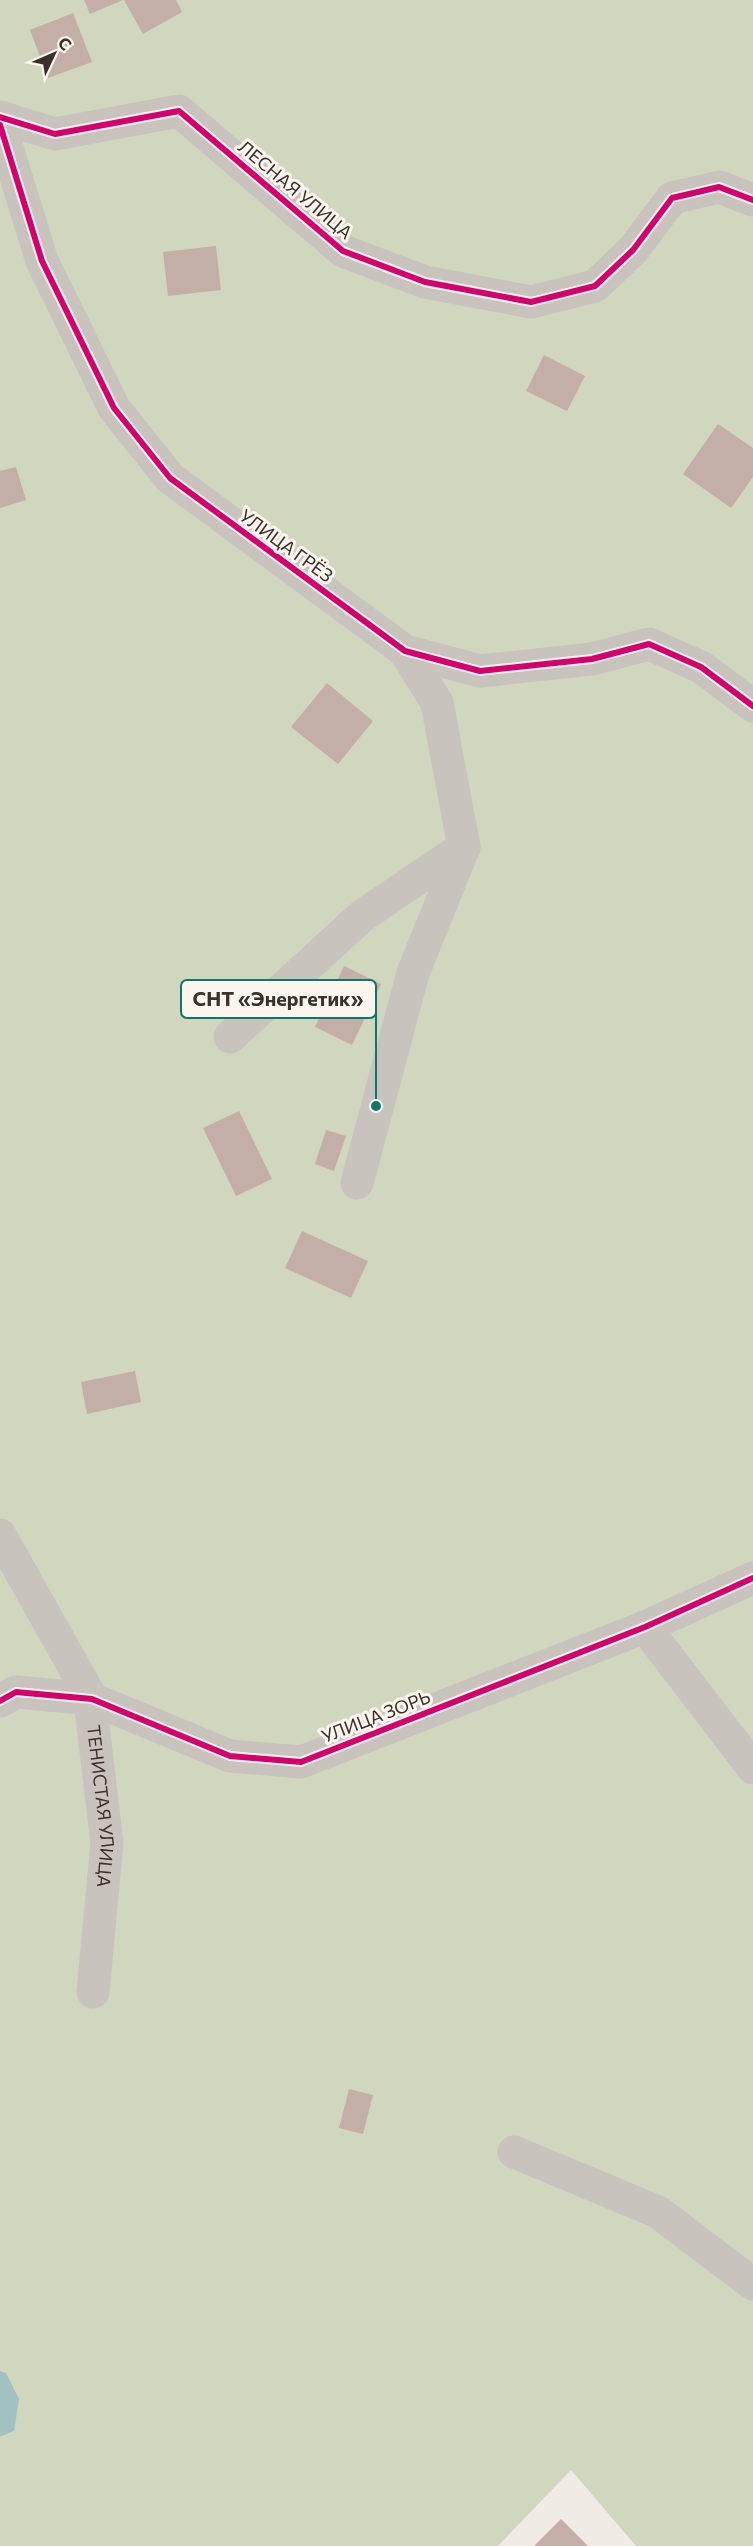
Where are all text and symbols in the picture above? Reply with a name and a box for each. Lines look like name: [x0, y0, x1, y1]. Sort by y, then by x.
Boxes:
north arrow: [24, 24, 84, 84]
text: С: [55, 33, 76, 54]
street label: ЛЕСНАЯ УЛИЦА: [234, 135, 357, 243]
street label: УЛИЦА ГРЁЗ: [236, 504, 337, 586]
callout: СНТ «Энергетик»: [181, 980, 376, 1018]
text: СНТ «Энергетик»: [193, 986, 364, 1010]
street label: УЛИЦА ЗОРЬ: [318, 1685, 433, 1747]
street label: ТЕНИСТАЯ УЛИЦА: [83, 1724, 119, 1889]

